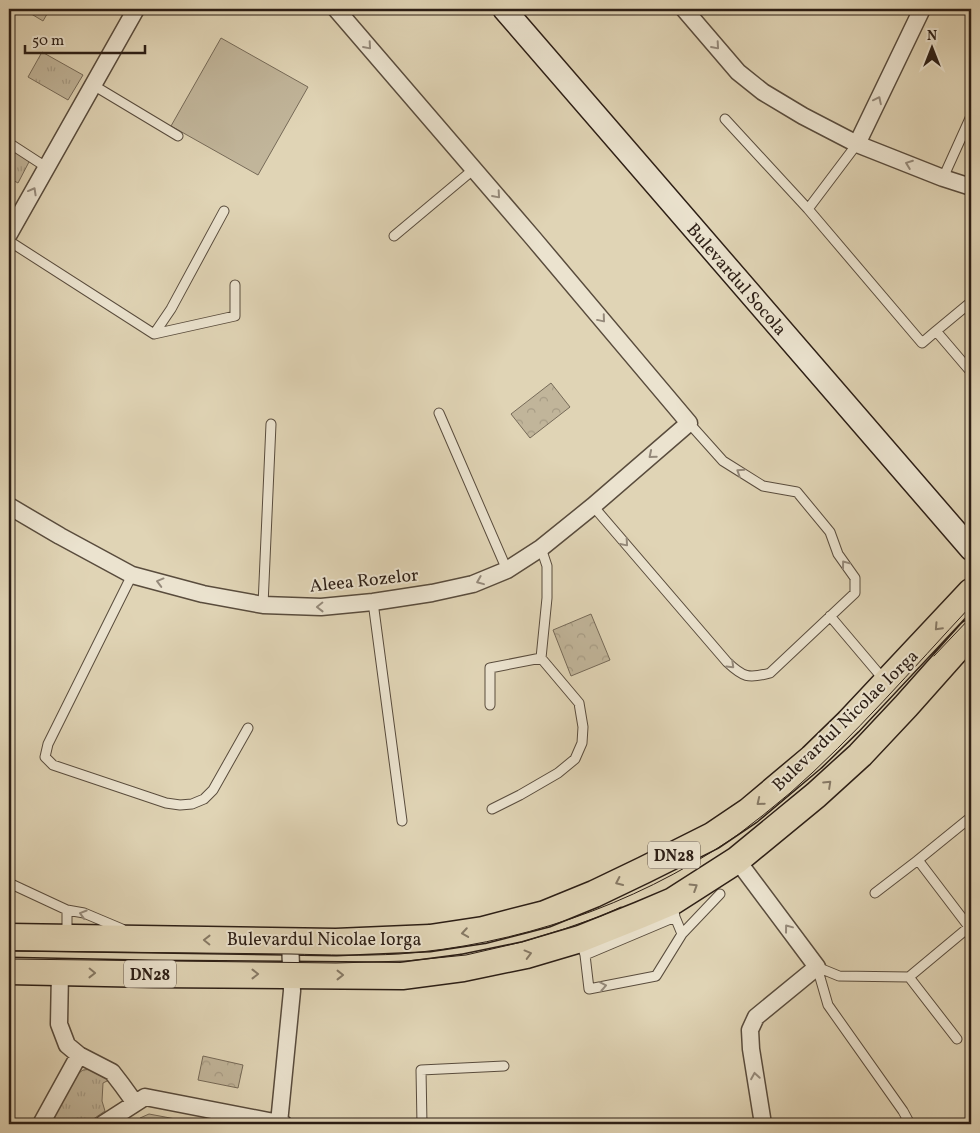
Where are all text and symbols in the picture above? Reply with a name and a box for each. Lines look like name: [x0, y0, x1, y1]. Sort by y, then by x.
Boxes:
scale bar: [25, 22, 145, 54]
north arrow: [908, 22, 958, 72]
text: N: [927, 27, 937, 46]
text: 50 m: [32, 31, 64, 52]
one-way arrow: [362, 40, 371, 49]
one-way arrow: [710, 40, 719, 49]
one-way arrow: [872, 96, 882, 105]
one-way arrow: [905, 160, 914, 171]
one-way arrow: [26, 187, 36, 196]
one-way arrow: [491, 190, 500, 199]
street label: Bulevardul Socola: [680, 218, 792, 342]
one-way arrow: [596, 314, 605, 323]
one-way arrow: [649, 449, 658, 458]
one-way arrow: [737, 468, 746, 478]
one-way arrow: [619, 537, 627, 546]
one-way arrow: [842, 561, 850, 570]
street label: Aleea Rozelor: [309, 563, 420, 600]
one-way arrow: [476, 575, 485, 585]
one-way arrow: [156, 577, 164, 588]
one-way arrow: [316, 601, 324, 612]
one-way arrow: [935, 622, 944, 631]
street label: Bulevardul Nicolae Iorga: [767, 644, 925, 798]
one-way arrow: [726, 659, 735, 668]
one-way arrow: [822, 781, 831, 790]
one-way arrow: [757, 797, 766, 805]
road number: DN28: [648, 842, 700, 868]
one-way arrow: [615, 876, 624, 886]
one-way arrow: [689, 884, 698, 893]
one-way arrow: [79, 909, 88, 920]
one-way arrow: [785, 924, 794, 934]
one-way arrow: [461, 927, 469, 938]
street label: Bulevardul Nicolae Iorga: [227, 928, 421, 953]
one-way arrow: [202, 935, 210, 945]
one-way arrow: [523, 949, 532, 959]
road number: DN28: [124, 961, 176, 988]
one-way arrow: [89, 968, 97, 978]
one-way arrow: [252, 969, 259, 979]
one-way arrow: [336, 970, 344, 981]
one-way arrow: [599, 982, 608, 992]
one-way arrow: [750, 1072, 761, 1080]

